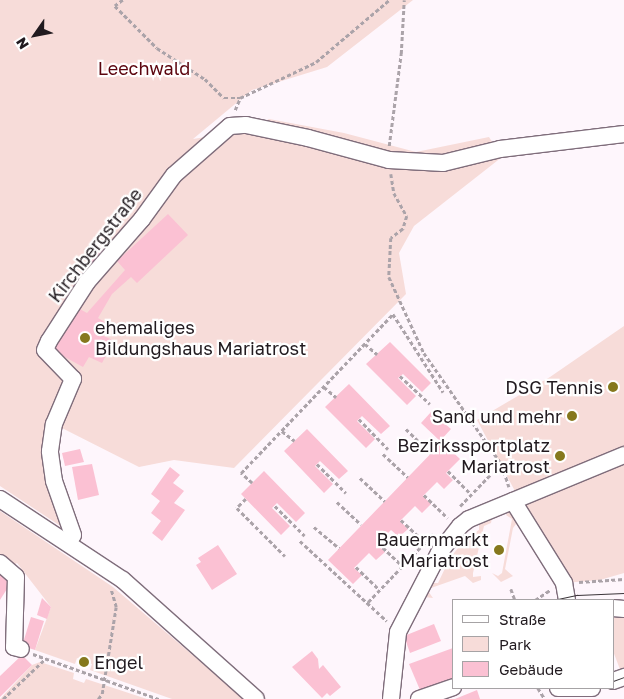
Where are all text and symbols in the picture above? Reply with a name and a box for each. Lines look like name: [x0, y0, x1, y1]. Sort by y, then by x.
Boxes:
north arrow: [10, 10, 60, 60]
text: N: [12, 34, 32, 53]
park label: Leechwald: [98, 57, 190, 79]
street label: Kirchbergstraße: [44, 184, 146, 306]
place label: ehemaliges Bildungshaus Mariatrost: [95, 317, 306, 359]
marker: ehemaliges Bildungshaus Mariatrost: [79, 332, 91, 344]
place label: DSG Tennis: [505, 376, 603, 398]
marker: DSG Tennis: [607, 381, 619, 393]
place label: Sand und mehr: [432, 405, 562, 427]
marker: Sand und mehr: [566, 410, 578, 422]
place label: Bezirkssportplatz Mariatrost: [397, 435, 550, 478]
marker: Bezirkssportplatz Mariatrost: [554, 450, 566, 462]
place label: Bauernmarkt Mariatrost: [377, 529, 489, 572]
marker: Bauernmarkt Mariatrost: [493, 544, 505, 556]
legend: [452, 599, 614, 689]
text: Straße: [499, 610, 546, 628]
text: Park: [499, 635, 531, 653]
place label: Engel: [94, 651, 143, 673]
marker: Engel: [78, 656, 90, 668]
text: Gebäude: [499, 660, 563, 678]

